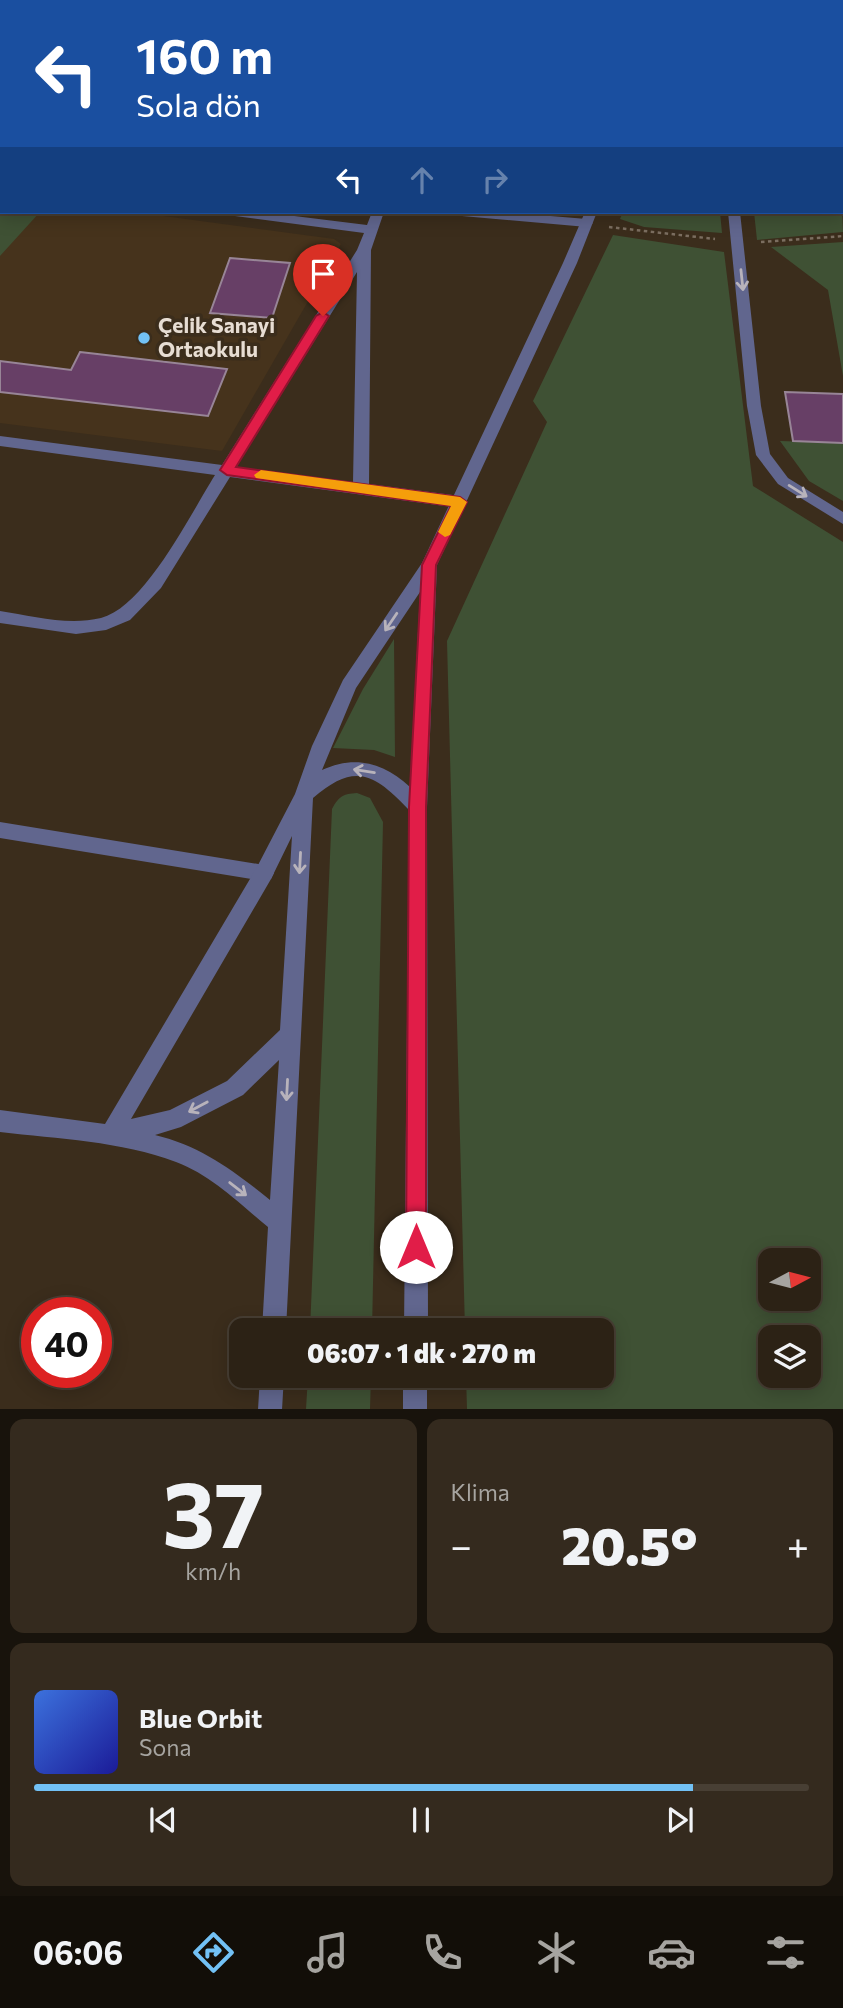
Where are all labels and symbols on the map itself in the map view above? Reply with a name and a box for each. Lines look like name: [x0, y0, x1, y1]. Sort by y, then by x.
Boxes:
pin: [293, 244, 353, 316]
one-way arrow: [735, 268, 748, 290]
place label: Çelik Sanayi Ortaokulu: [158, 312, 275, 361]
marker: Çelik Sanayi Ortaokulu: [136, 330, 152, 346]
one-way arrow: [787, 484, 807, 498]
one-way arrow: [384, 612, 398, 631]
one-way arrow: [353, 764, 376, 777]
one-way arrow: [293, 851, 306, 874]
one-way arrow: [280, 1078, 293, 1101]
one-way arrow: [188, 1100, 209, 1114]
one-way arrow: [229, 1182, 247, 1197]
position arrow: [379, 1210, 453, 1284]
north arrow: [758, 1248, 821, 1311]
speed limit sign: 40: [21, 1297, 112, 1388]

